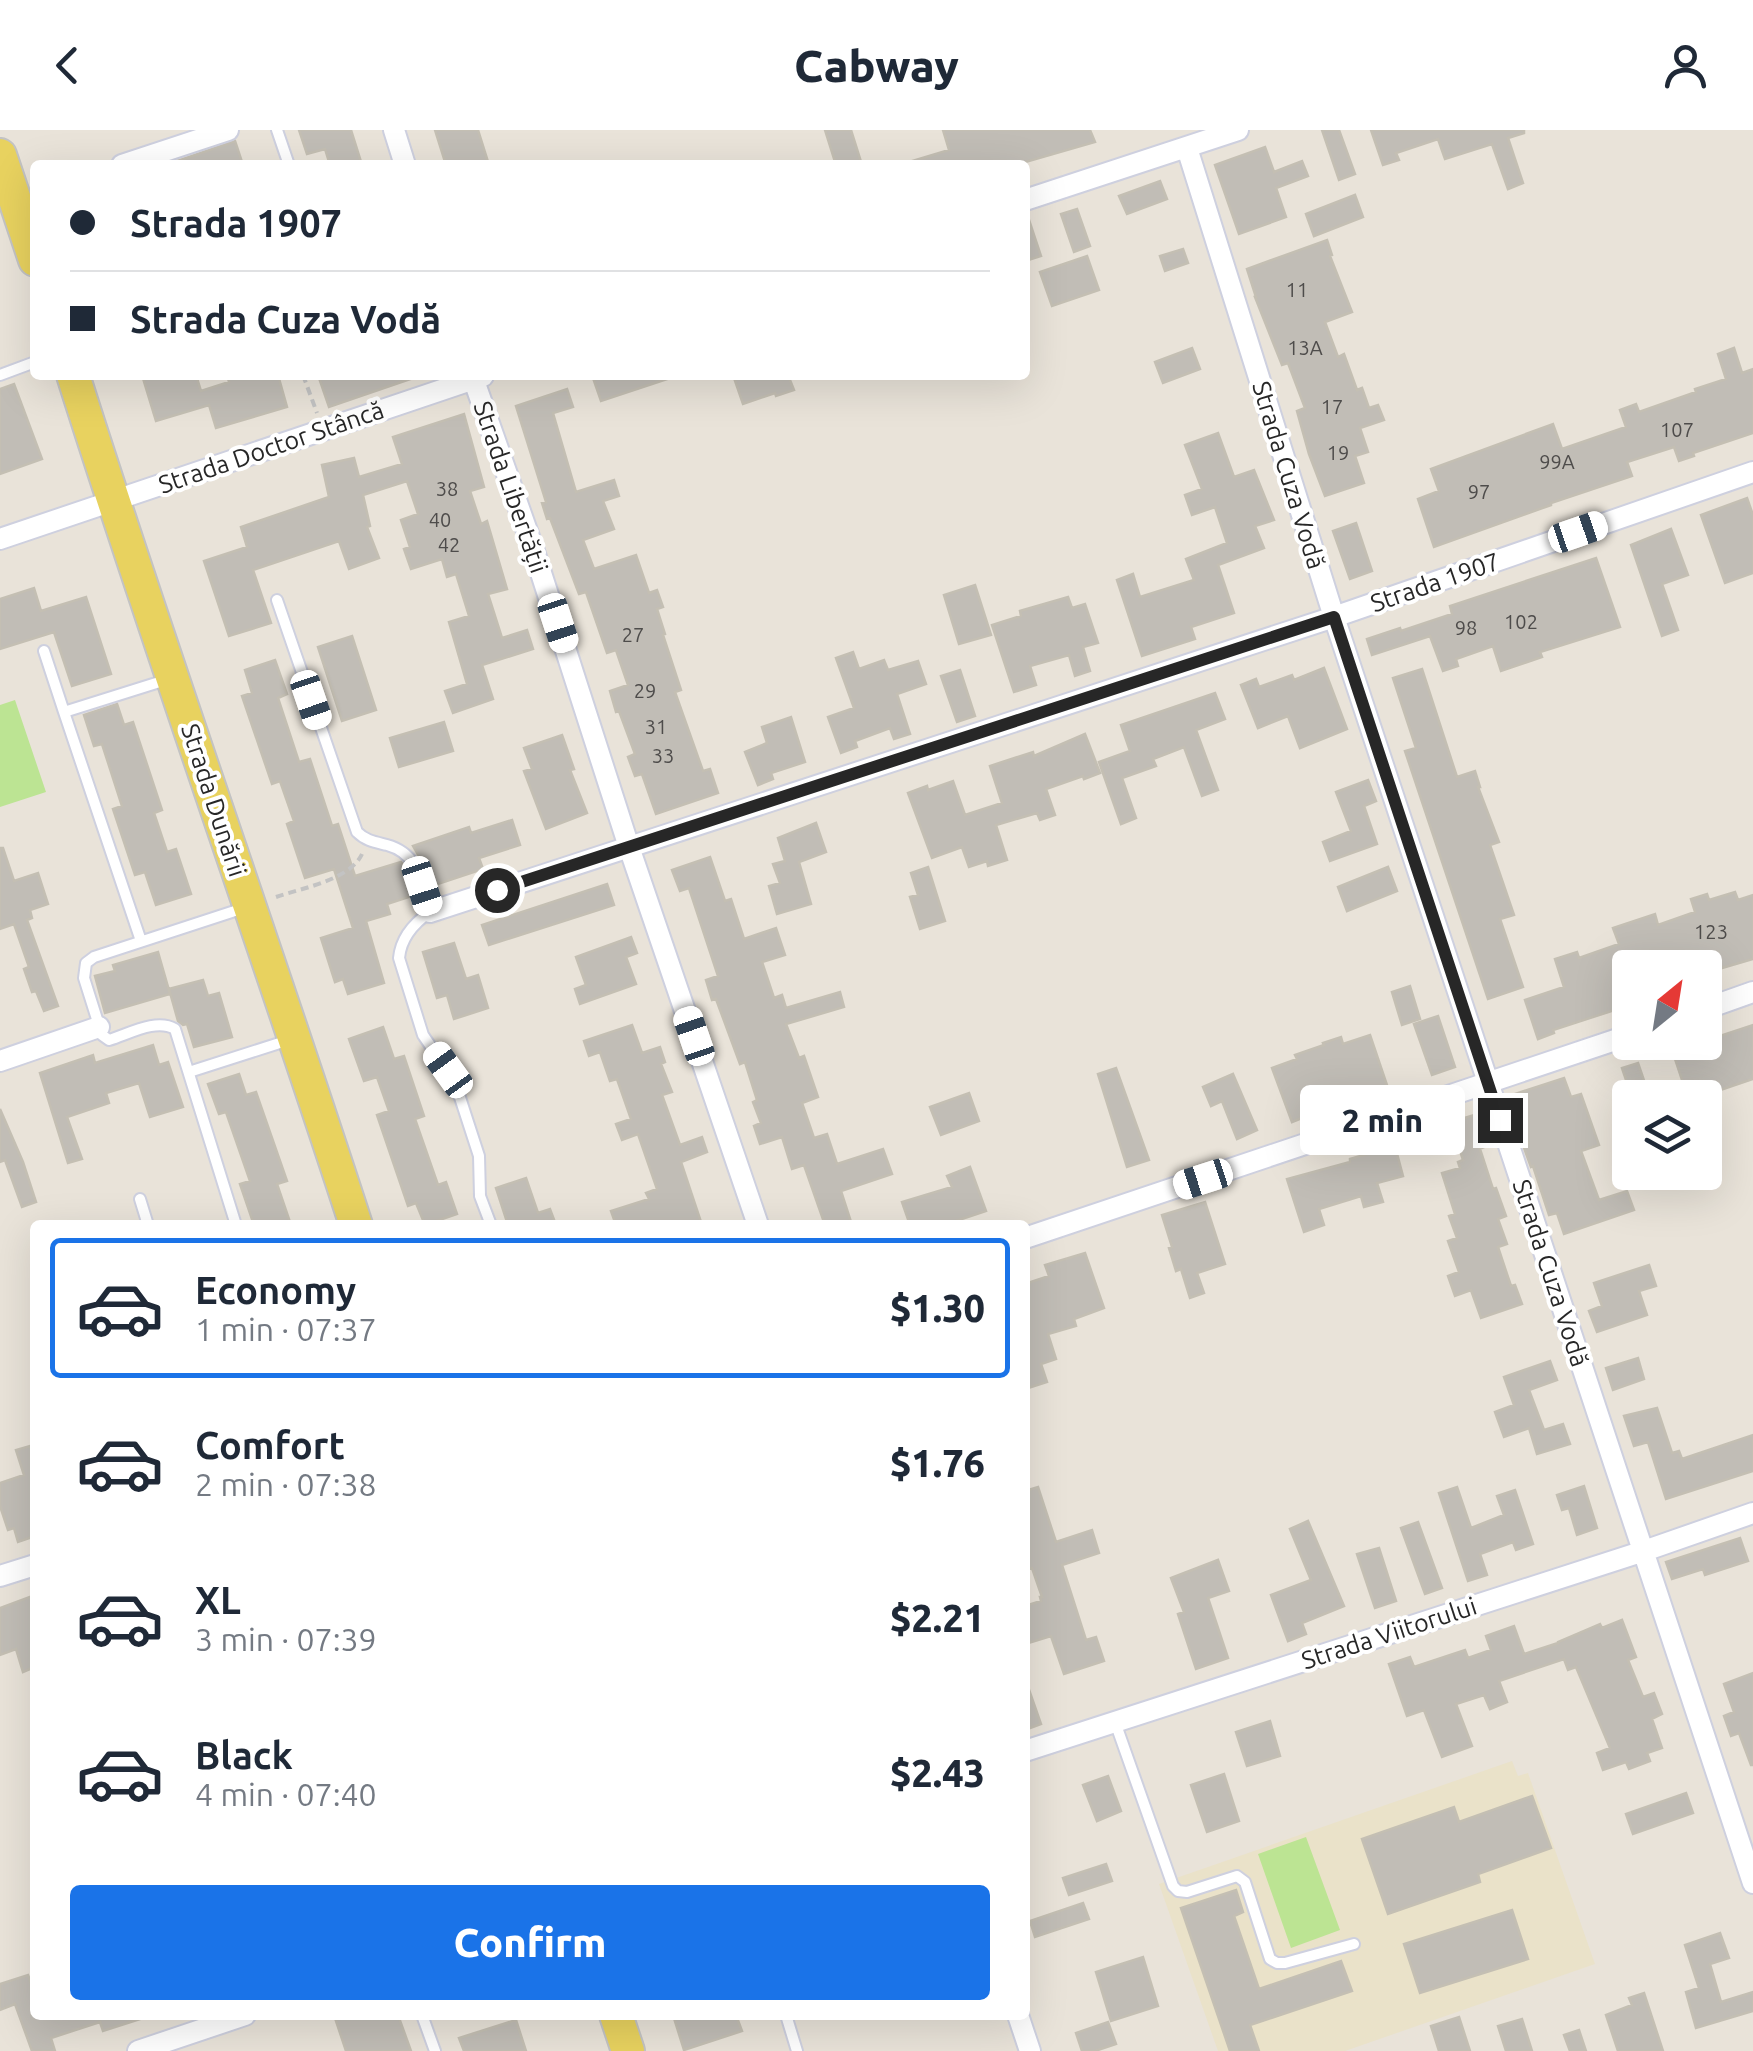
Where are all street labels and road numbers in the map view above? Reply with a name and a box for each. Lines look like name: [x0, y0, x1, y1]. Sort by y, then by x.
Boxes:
street label: Strada Cuza Vodă: [1247, 378, 1331, 572]
street label: Strada Doctor Stâncă: [155, 395, 387, 499]
street label: Strada Libertății: [469, 397, 553, 577]
street label: Strada 1907: [1367, 547, 1503, 617]
street label: Strada Dunării: [176, 720, 252, 880]
street label: Strada Cuza Vodă: [1508, 1176, 1594, 1370]
street label: Strada Viitorului: [1298, 1592, 1480, 1674]

